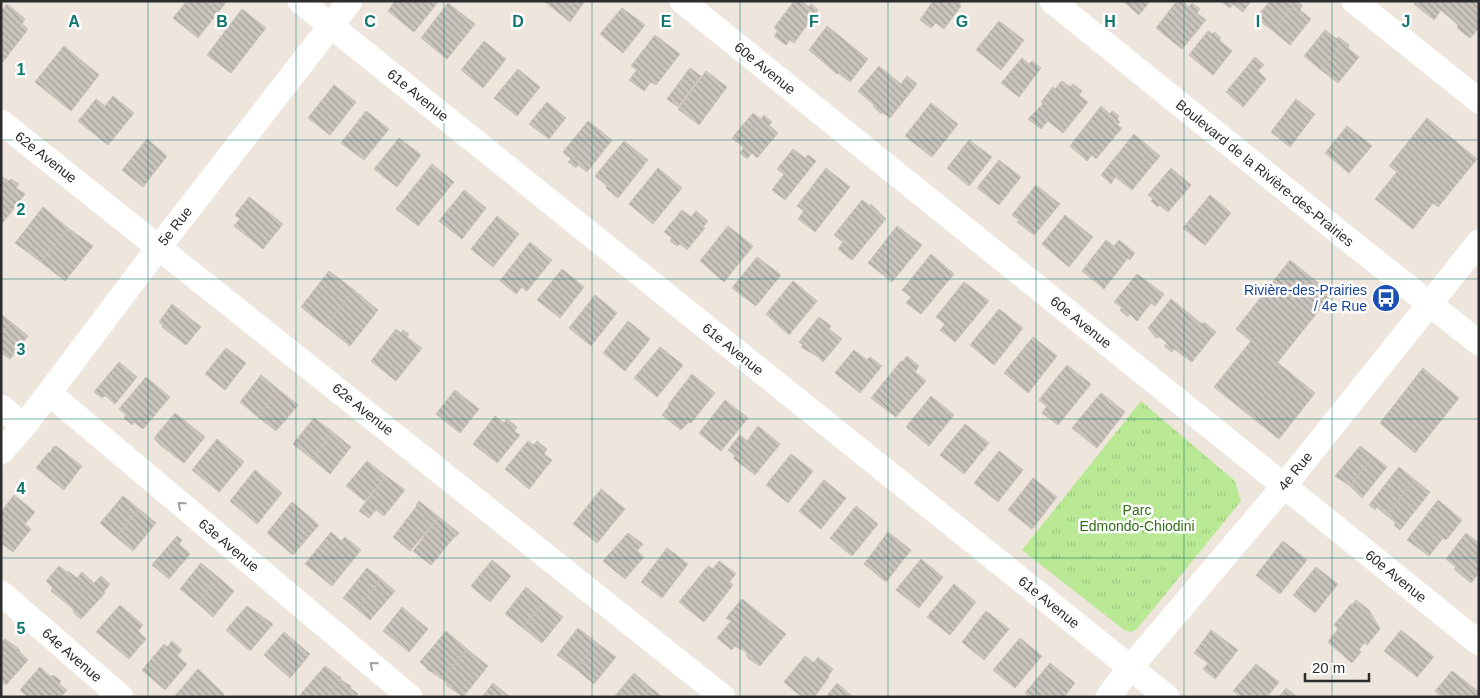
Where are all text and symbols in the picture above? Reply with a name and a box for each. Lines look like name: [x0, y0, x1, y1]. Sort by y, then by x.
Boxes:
text: A: [68, 13, 80, 30]
text: B: [216, 13, 228, 30]
text: C: [364, 13, 376, 30]
text: D: [512, 13, 524, 30]
text: E: [661, 13, 672, 30]
text: F: [809, 13, 819, 30]
text: G: [956, 13, 968, 30]
text: H: [1104, 13, 1116, 30]
text: I: [1256, 13, 1260, 30]
text: J: [1402, 13, 1410, 30]
street label: 60e Avenue: [731, 39, 799, 98]
text: 1: [17, 61, 26, 78]
street label: 61e Avenue: [384, 66, 452, 125]
street label: Boulevard de la Rivière-des-Prairies: [1173, 96, 1357, 250]
street label: 62e Avenue: [12, 128, 80, 186]
text: 2: [17, 201, 26, 218]
street label: 5e Rue: [155, 203, 195, 249]
place label: Rivière-des-Prairies / 4e Rue: [1244, 282, 1367, 314]
bus stop icon: Rivière-des-Prairies / 4e Rue: [1371, 283, 1401, 313]
street label: 60e Avenue: [1047, 293, 1115, 352]
street label: 61e Avenue: [699, 320, 767, 379]
text: 3: [17, 341, 26, 358]
street label: 62e Avenue: [329, 380, 397, 439]
street label: 4e Rue: [1275, 448, 1316, 494]
text: 4: [17, 480, 26, 497]
one-way arrow: [178, 502, 187, 510]
park label: Parc Edmondo-Chiodini: [1079, 502, 1195, 534]
street label: 63e Avenue: [196, 515, 263, 575]
street label: 60e Avenue: [1362, 547, 1430, 606]
street label: 61e Avenue: [1015, 573, 1083, 632]
text: 5: [17, 620, 26, 637]
street label: 64e Avenue: [39, 625, 105, 685]
scale bar: [1305, 650, 1369, 682]
text: 20 m: [1312, 659, 1345, 676]
one-way arrow: [369, 662, 378, 671]

